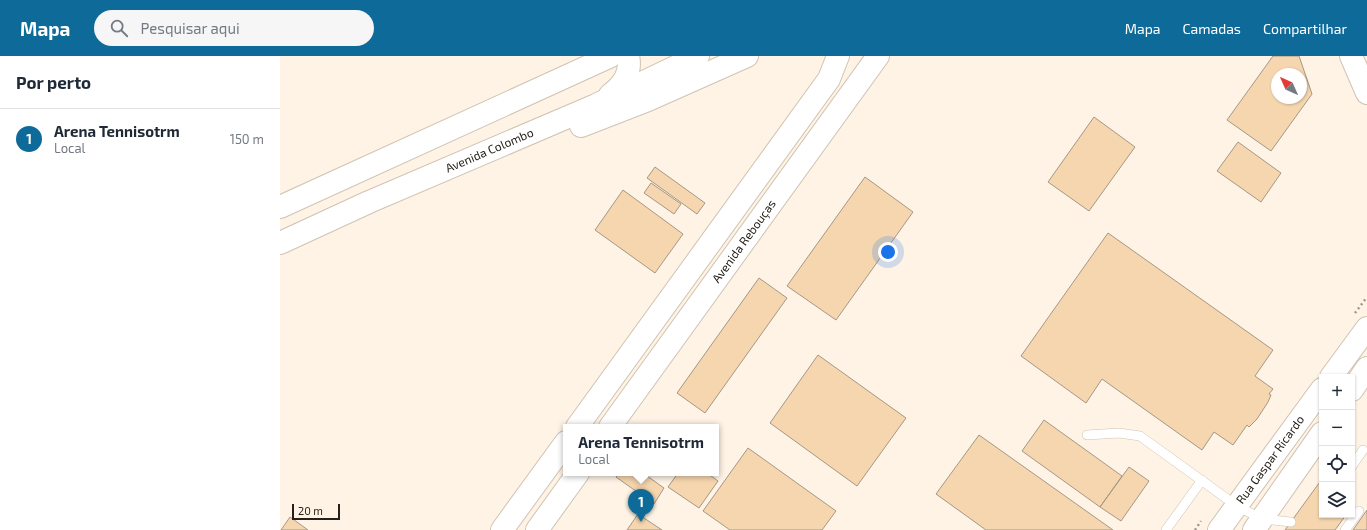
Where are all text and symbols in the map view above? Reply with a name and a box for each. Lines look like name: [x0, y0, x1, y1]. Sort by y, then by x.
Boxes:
search box: [94, 10, 374, 46]
text: Mapa: [20, 17, 70, 40]
icon: search: [108, 17, 130, 39]
text: Pesquisar aqui: [140, 19, 240, 37]
text: Mapa: [1125, 20, 1161, 37]
text: Camadas: [1183, 20, 1241, 37]
text: Compartilhar: [1263, 20, 1347, 37]
north arrow: [1271, 68, 1307, 104]
text: Por perto: [16, 72, 91, 92]
text: Arena Tennisotrm: [54, 122, 180, 140]
street label: Avenida Colombo: [443, 125, 535, 175]
text: 1: [26, 131, 32, 147]
text: 150 m: [230, 131, 264, 147]
text: Local: [54, 140, 85, 156]
street label: Avenida Rebouças: [709, 197, 778, 285]
your location: [878, 242, 898, 262]
map controls: [1319, 374, 1355, 518]
button: +: [1319, 374, 1355, 410]
button: −: [1319, 410, 1355, 446]
street label: Rua Gaspar Ricardo: [1233, 412, 1307, 506]
popup: [563, 424, 719, 476]
text: Arena Tennisotrm: [578, 433, 704, 451]
button: locate: [1319, 446, 1355, 482]
text: Local: [578, 451, 610, 467]
button: layers: [1319, 482, 1355, 518]
pin: 1: [628, 489, 654, 522]
scale bar: [292, 502, 340, 521]
text: 20 m: [298, 504, 323, 517]

